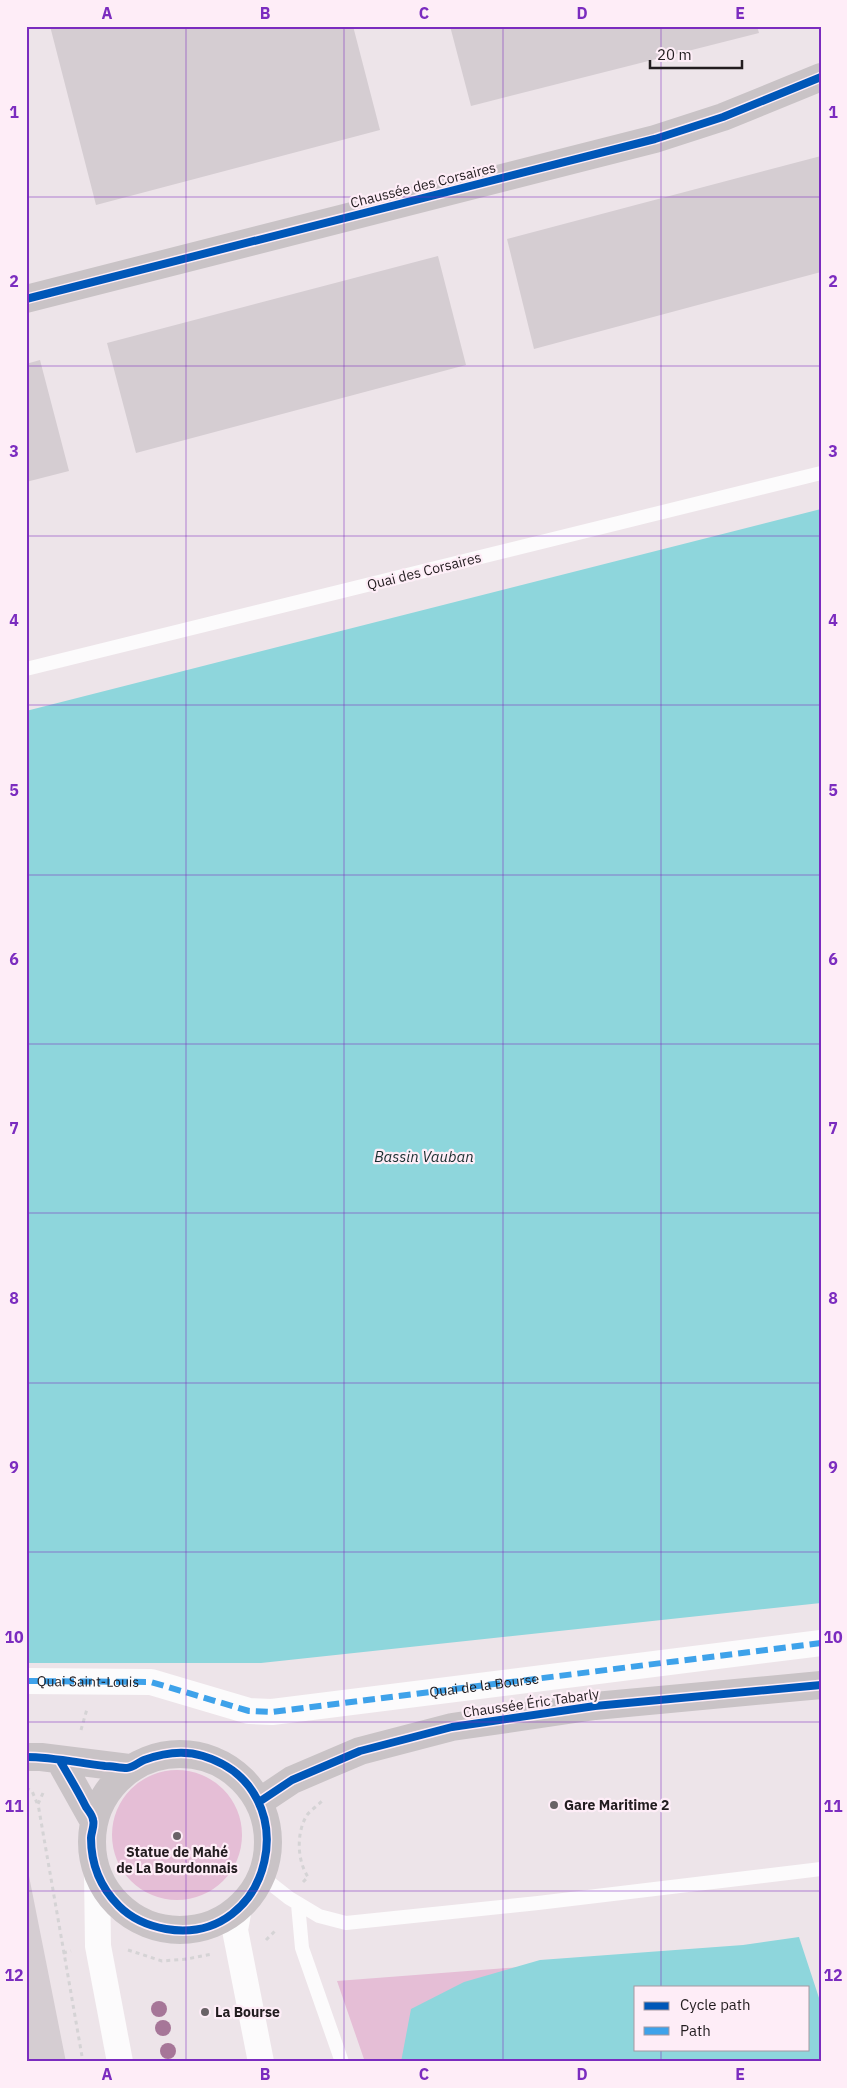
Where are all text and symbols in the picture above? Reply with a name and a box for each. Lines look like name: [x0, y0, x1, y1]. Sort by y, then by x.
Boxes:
text: A: [102, 3, 113, 23]
text: B: [260, 3, 271, 23]
text: C: [419, 3, 429, 23]
text: D: [576, 3, 588, 23]
text: E: [735, 3, 745, 23]
scale bar: [650, 38, 742, 70]
text: 20 m: [657, 45, 692, 64]
text: 1: [9, 102, 19, 122]
text: 1: [828, 102, 838, 122]
street label: Chaussée des Corsaires: [348, 158, 498, 212]
text: 2: [9, 271, 19, 291]
text: 2: [828, 271, 838, 291]
text: 3: [9, 441, 19, 461]
text: 3: [828, 441, 838, 461]
street label: Quai des Corsaires: [365, 548, 483, 594]
text: 4: [9, 610, 19, 630]
text: 4: [828, 610, 838, 630]
text: 5: [9, 780, 19, 800]
text: 5: [828, 780, 838, 800]
text: 6: [9, 949, 19, 969]
text: 6: [828, 949, 838, 969]
text: 7: [9, 1118, 19, 1138]
text: 7: [828, 1118, 838, 1138]
water label: Bassin Vauban: [374, 1147, 474, 1166]
text: 8: [9, 1288, 19, 1308]
text: 8: [828, 1288, 838, 1308]
text: 9: [9, 1457, 19, 1477]
text: 9: [828, 1457, 838, 1477]
text: 10: [4, 1627, 24, 1647]
text: 10: [823, 1627, 843, 1647]
street label: Quai de la Bourse: [428, 1669, 540, 1701]
street label: Quai Saint-Louis: [37, 1672, 139, 1691]
street label: Chaussée Éric Tabarly: [462, 1684, 600, 1721]
text: 11: [4, 1796, 24, 1816]
place label: Gare Maritime 2: [564, 1796, 669, 1814]
text: 11: [823, 1796, 843, 1816]
marker: Gare Maritime 2: [548, 1799, 560, 1811]
marker: Statue de Mahé de La Bourdonnais: [171, 1830, 183, 1842]
place label: Statue de Mahé de La Bourdonnais: [116, 1843, 238, 1877]
text: 12: [4, 1965, 24, 1985]
text: 12: [823, 1965, 843, 1985]
legend: [634, 1986, 810, 2050]
text: Cycle path: [680, 1995, 751, 2014]
place label: La Bourse: [215, 2003, 280, 2021]
marker: La Bourse: [199, 2006, 211, 2018]
text: Path: [680, 2021, 711, 2040]
text: A: [102, 2064, 113, 2084]
text: B: [260, 2064, 271, 2084]
text: C: [419, 2064, 429, 2084]
text: D: [576, 2064, 588, 2084]
text: E: [735, 2064, 745, 2084]

